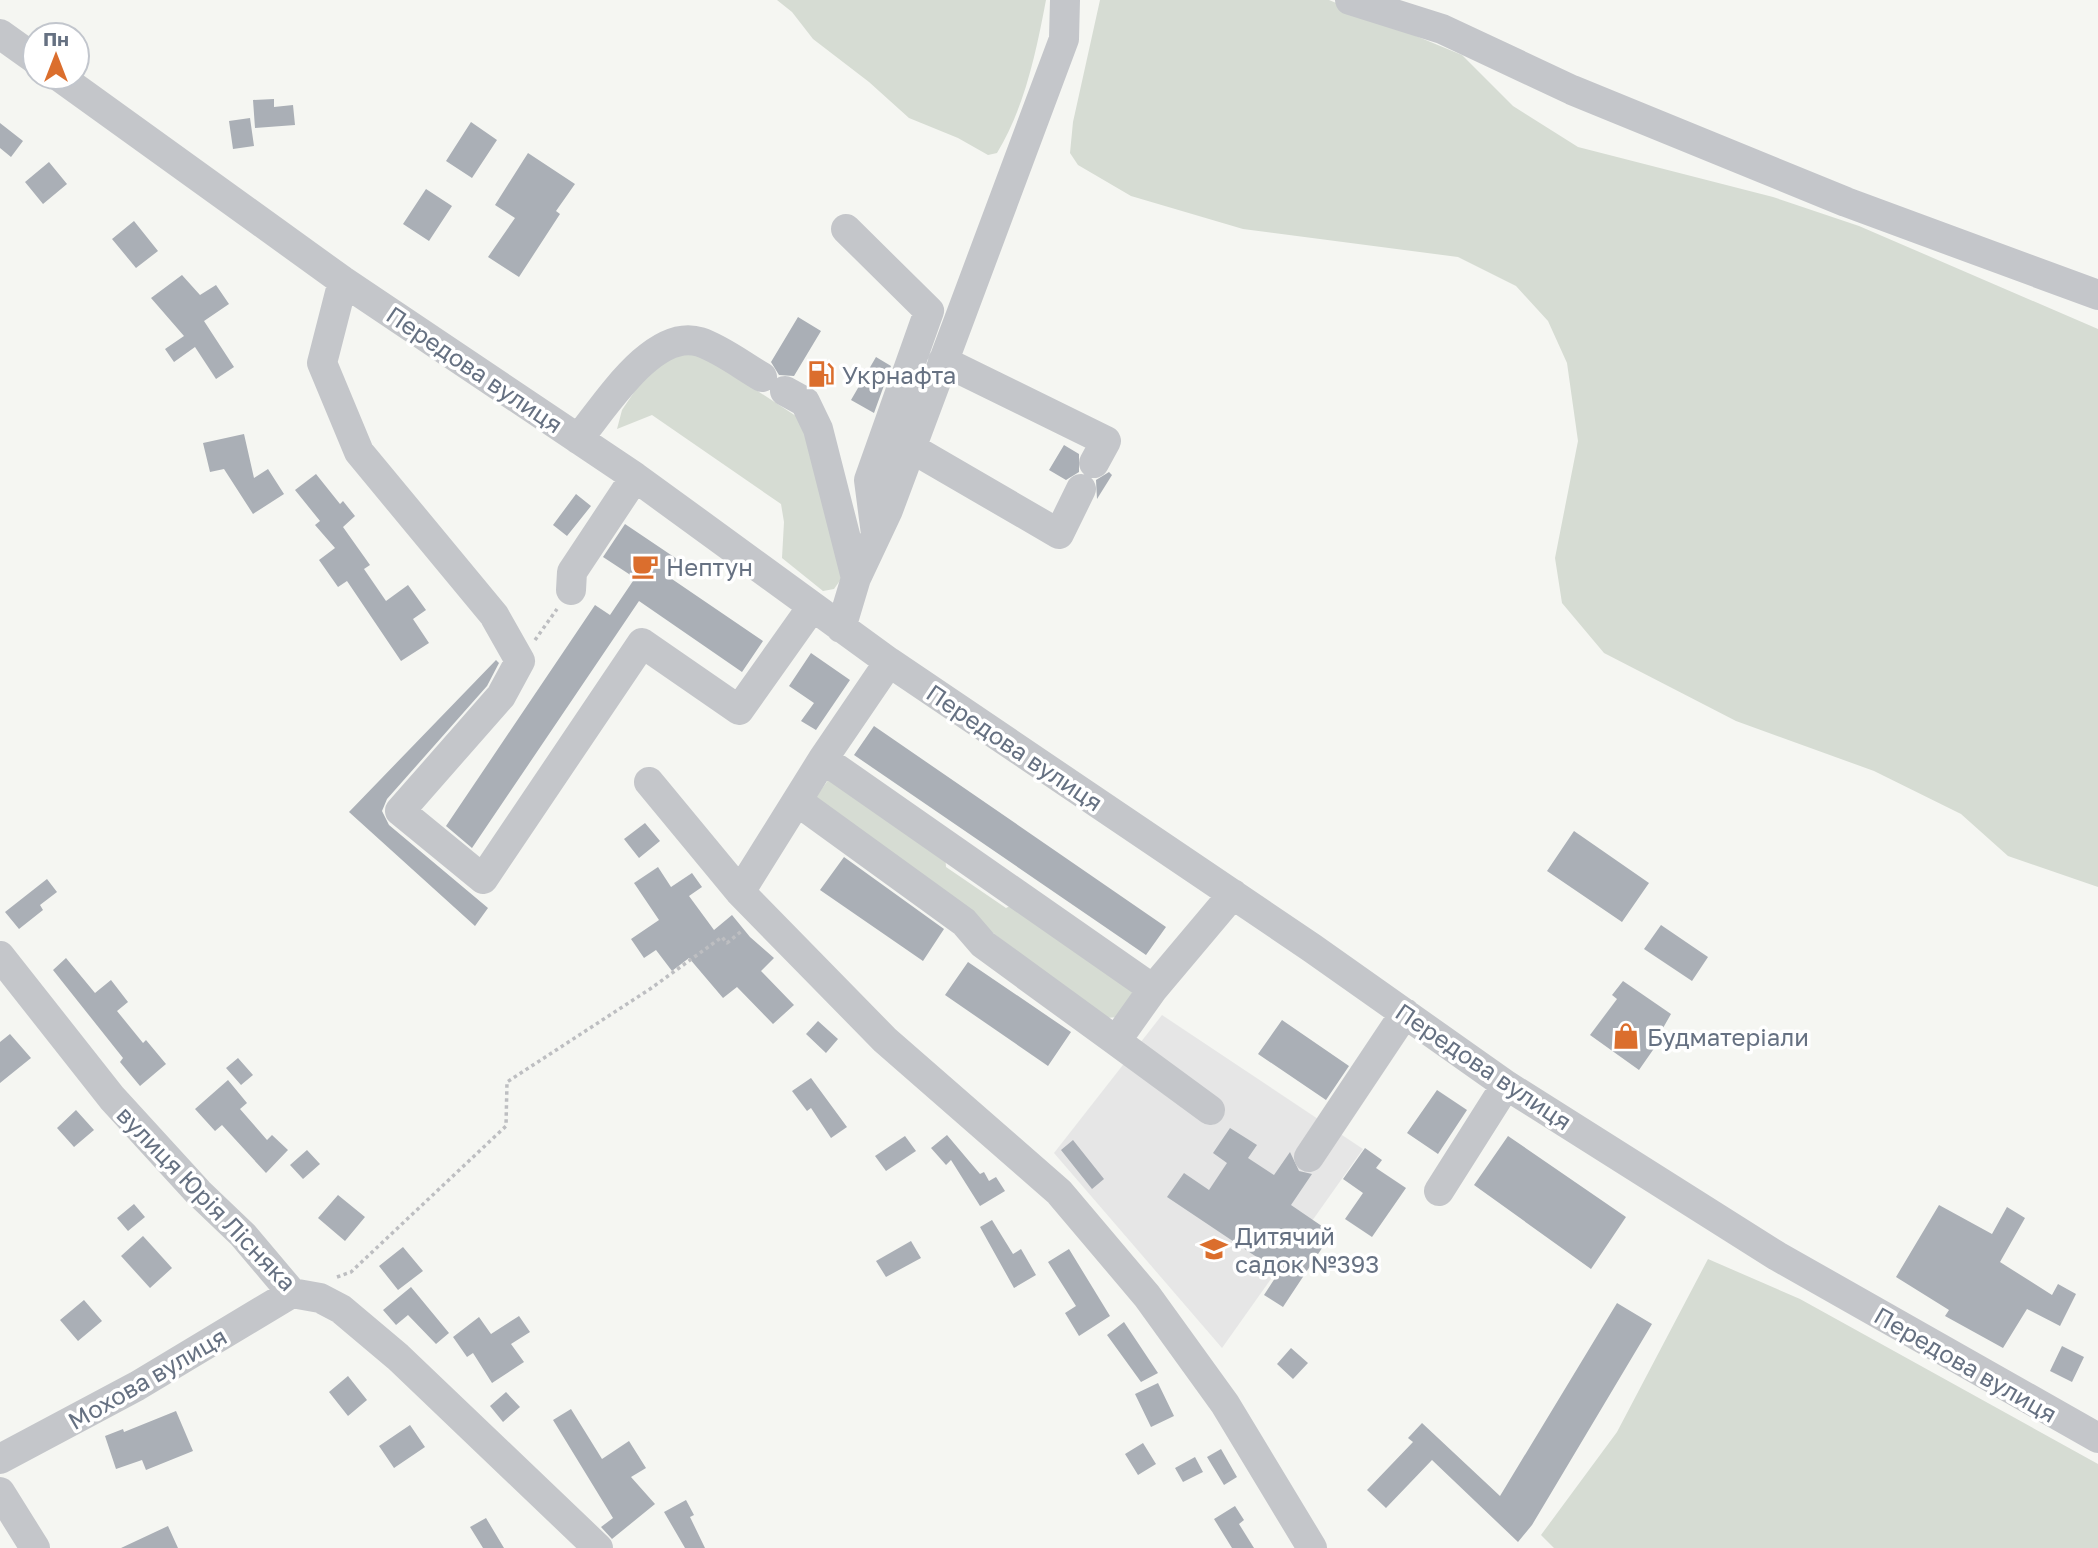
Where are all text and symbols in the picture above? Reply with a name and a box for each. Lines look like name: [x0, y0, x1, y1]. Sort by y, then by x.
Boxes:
north arrow: [21, 21, 91, 91]
text: Пн: [43, 27, 69, 50]
street label: Передова вулиця: [382, 299, 568, 439]
fuel station icon: Укрнафта: [806, 359, 836, 389]
place label: Укрнафта: [842, 360, 956, 389]
cafe icon: Нептун: [630, 551, 660, 581]
place label: Нептун: [666, 552, 753, 581]
street label: Передова вулиця: [922, 677, 1108, 817]
street label: Передова вулиця: [1391, 996, 1577, 1136]
shop icon: Будматеріали: [1611, 1021, 1641, 1051]
place label: Будматеріали: [1647, 1022, 1809, 1051]
street label: вулиця Юрія Лісняка: [111, 1100, 303, 1296]
place label: Дитячий садок №393: [1235, 1221, 1379, 1278]
school or university icon: Дитячий садок №393: [1199, 1234, 1229, 1264]
street label: Передова вулиця: [1870, 1300, 2062, 1428]
street label: Мохова вулиця: [63, 1321, 231, 1435]

